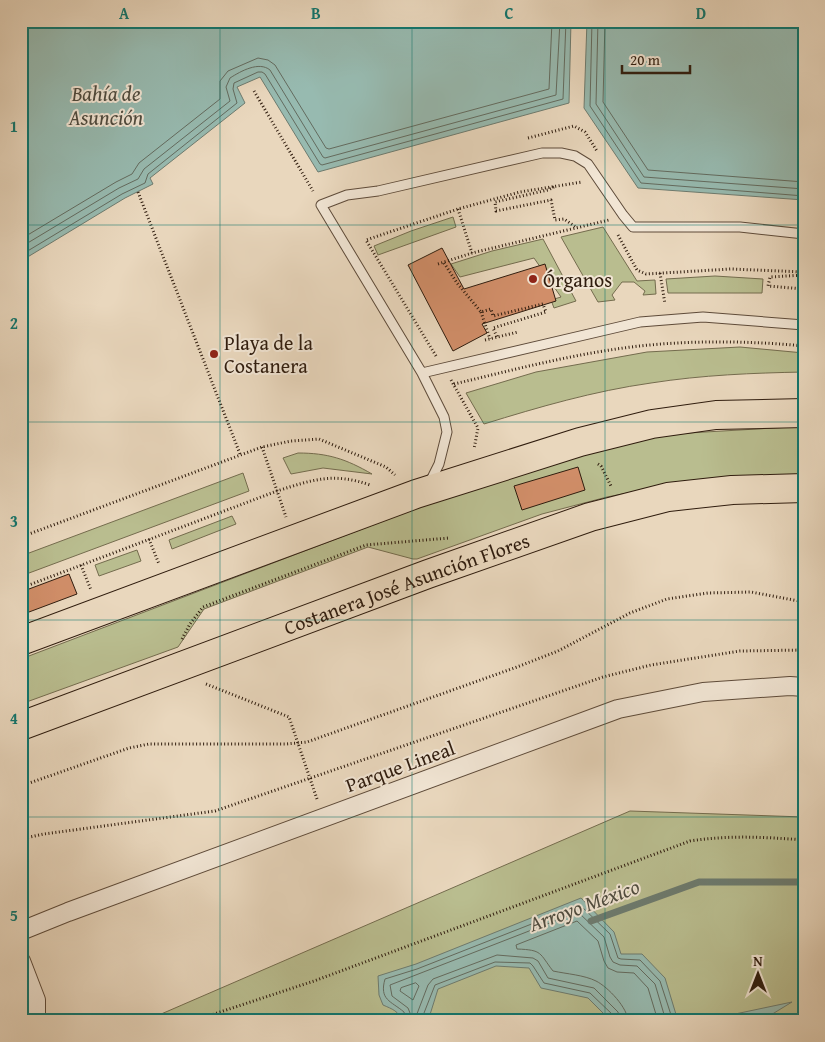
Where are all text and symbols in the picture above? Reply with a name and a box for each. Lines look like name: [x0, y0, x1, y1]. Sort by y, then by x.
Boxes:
text: A: [119, 1, 130, 25]
text: B: [311, 1, 321, 25]
text: C: [504, 1, 514, 25]
text: D: [696, 1, 706, 25]
scale bar: [622, 42, 690, 74]
text: 20 m: [630, 49, 661, 70]
water label: Bahía de Asunción: [68, 78, 144, 133]
text: 1: [10, 114, 18, 138]
place label: Órganos: [543, 265, 612, 294]
marker: Órganos: [527, 273, 539, 285]
text: 2: [10, 311, 18, 335]
place label: Playa de la Costanera: [224, 328, 313, 380]
marker: Playa de la Costanera: [208, 348, 220, 360]
text: 3: [10, 509, 18, 533]
street label: Costanera José Asunción Flores: [279, 525, 533, 641]
text: 4: [10, 706, 18, 730]
street label: Parque Lineal: [341, 733, 459, 799]
water label: Arroyo México: [523, 871, 644, 940]
text: 5: [10, 903, 18, 927]
north arrow: [732, 950, 782, 1000]
text: N: [753, 951, 763, 971]

